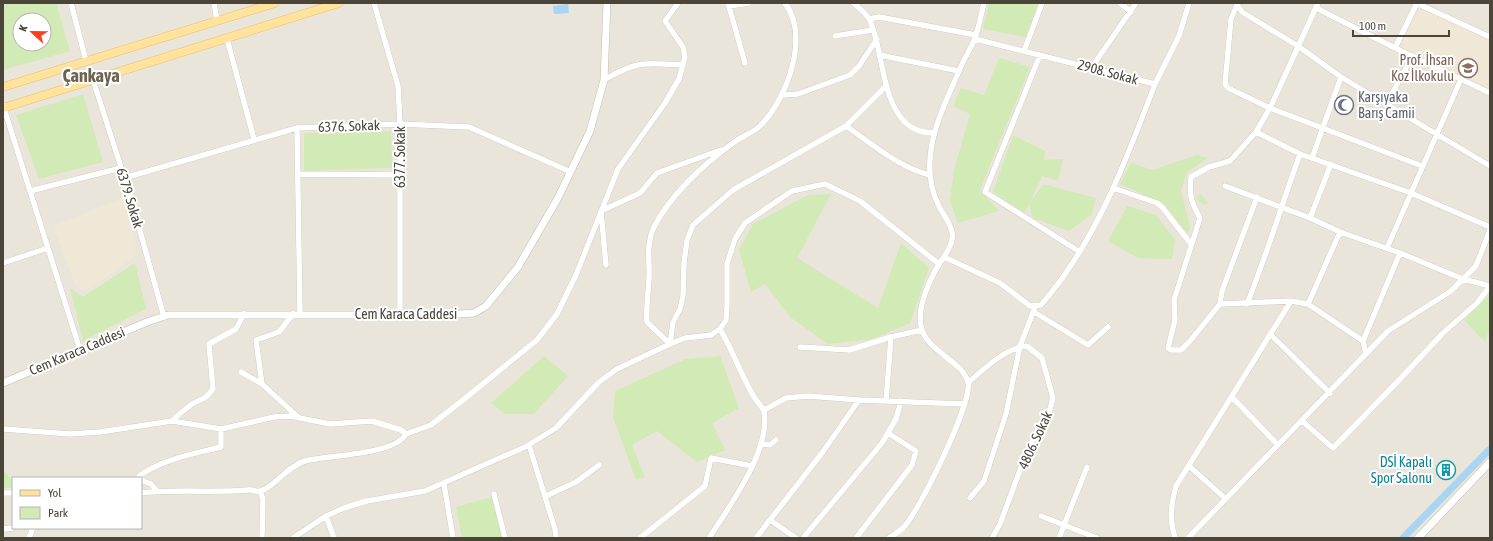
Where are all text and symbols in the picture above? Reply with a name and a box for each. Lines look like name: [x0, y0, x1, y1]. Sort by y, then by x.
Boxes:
north arrow: [12, 12, 52, 52]
scale bar: [1353, 12, 1449, 38]
text: 100 m: [1359, 19, 1386, 33]
text: K: [16, 23, 30, 33]
place label: Prof. İhsan Koz İlkokulu: [1391, 52, 1454, 84]
street label: 2908. Sokak: [1076, 56, 1140, 88]
school or university icon: Prof. İhsan Koz İlkokulu: [1457, 57, 1479, 79]
district label: Çankaya: [62, 65, 120, 86]
place label: Karşıyaka Barış Camii: [1358, 89, 1415, 121]
mosque icon: Karşıyaka Barış Camii: [1333, 94, 1355, 116]
street label: 6376. Sokak: [318, 117, 380, 135]
street label: 6377. Sokak: [392, 126, 408, 188]
street label: 6379. Sokak: [113, 166, 147, 230]
street label: Cem Karaca Caddesi: [355, 306, 457, 322]
street label: Cem Karaca Caddesi: [27, 324, 127, 378]
street label: 4806. Sokak: [1015, 409, 1055, 471]
place label: DSİ Kapalı Spor Salonu: [1371, 454, 1432, 486]
building icon: DSİ Kapalı Spor Salonu: [1435, 459, 1457, 481]
legend: [12, 477, 142, 529]
text: Yol: [48, 486, 62, 500]
text: Park: [48, 506, 69, 520]

